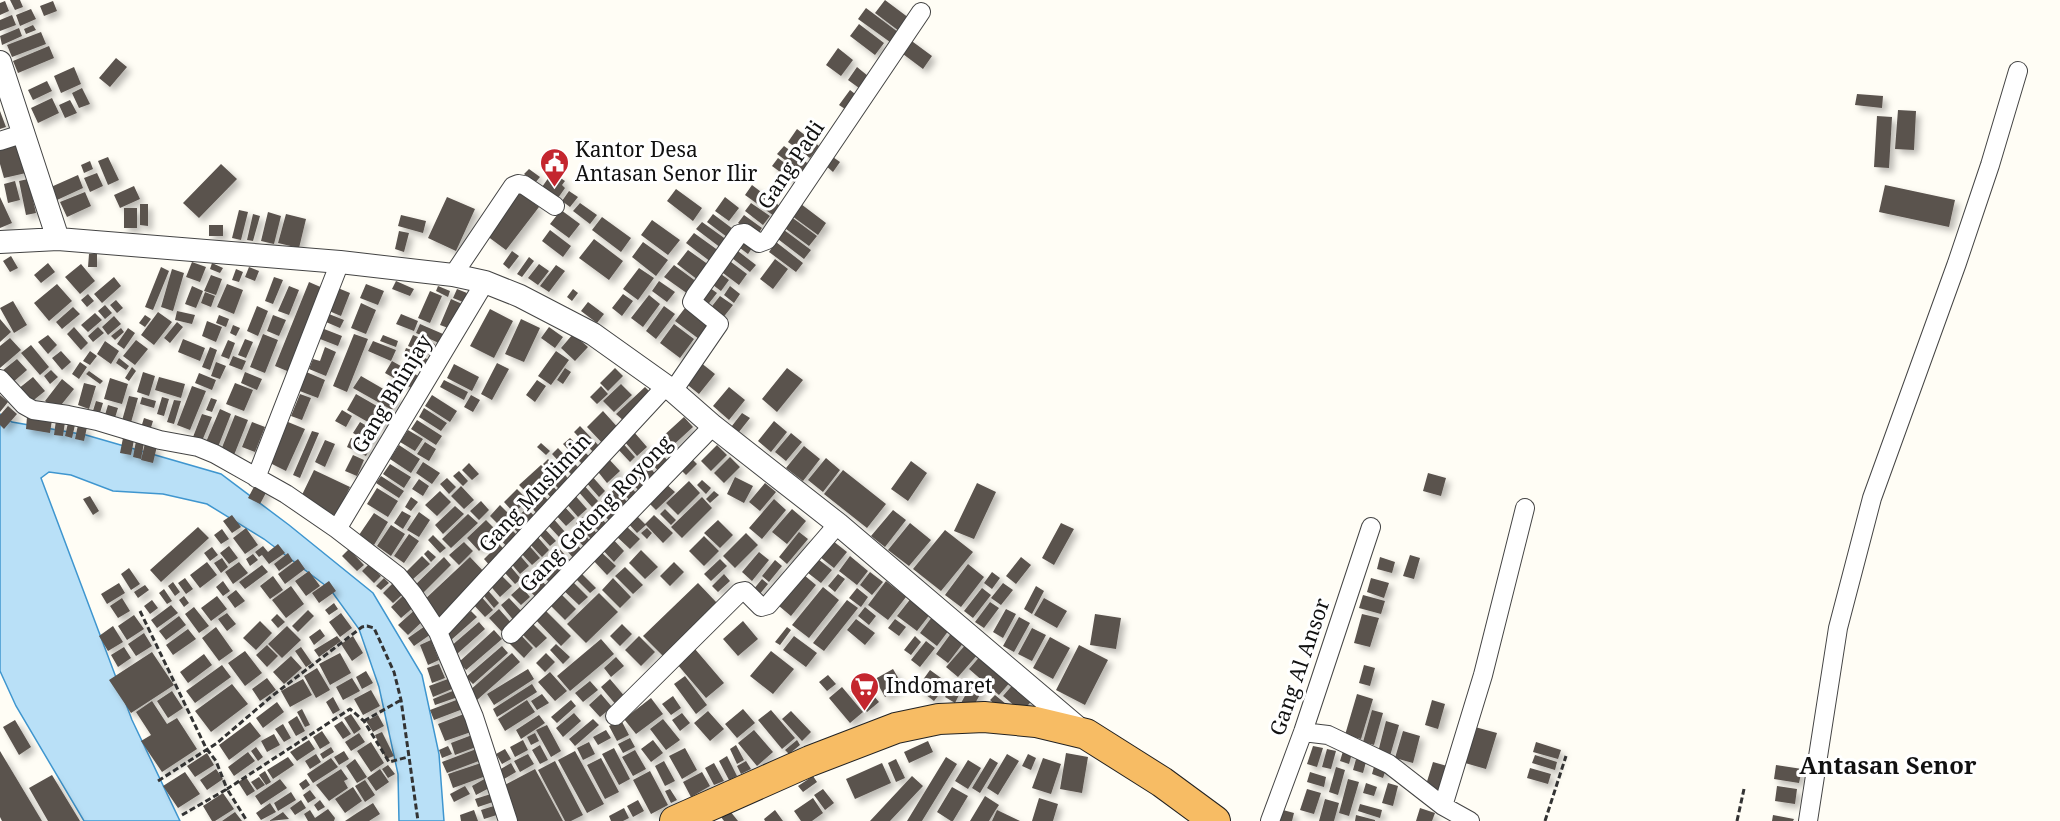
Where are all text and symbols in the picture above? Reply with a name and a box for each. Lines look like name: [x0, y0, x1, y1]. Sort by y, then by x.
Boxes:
street label: Gang Padi: [750, 114, 830, 214]
place label: Kantor Desa Antasan Senor Ilir: [575, 135, 757, 187]
public building icon: Kantor Desa Antasan Senor Ilir: [538, 146, 570, 188]
street label: Gang Bhinjay: [345, 329, 438, 458]
street label: Gang Muslimin: [472, 427, 597, 558]
street label: Gang Gotong Royong: [513, 428, 678, 598]
street label: Gang Al Ansor: [1262, 594, 1336, 739]
supermarket icon: Indomaret: [849, 670, 881, 712]
place label: Indomaret: [886, 671, 992, 699]
district label: Antasan Senor: [1799, 748, 1977, 781]

